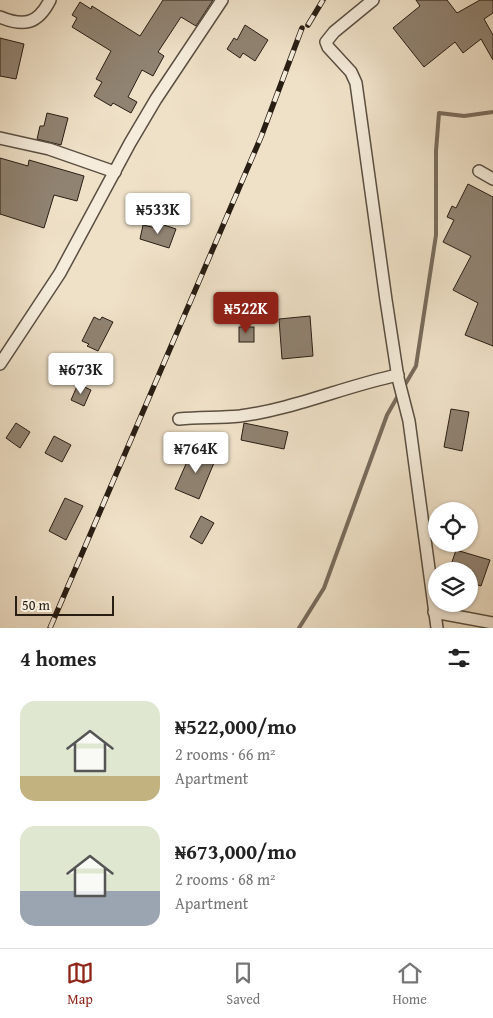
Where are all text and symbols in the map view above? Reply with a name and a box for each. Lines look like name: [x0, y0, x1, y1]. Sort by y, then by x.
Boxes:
pin: ₦533K: [123, 192, 193, 235]
text: ₦533K: [136, 197, 180, 221]
pin: ₦522K: [211, 292, 281, 334]
text: ₦522K: [224, 296, 268, 320]
pin: ₦673K: [46, 352, 116, 395]
text: ₦673K: [59, 357, 103, 381]
pin: ₦764K: [161, 432, 231, 474]
text: ₦764K: [174, 436, 218, 460]
map controls: [428, 502, 478, 612]
button: locate: [428, 502, 478, 552]
button: layers: [428, 562, 478, 612]
scale bar: [15, 593, 114, 616]
text: 50 m: [22, 595, 50, 615]
text: 4 homes: [20, 643, 96, 674]
icon: filters: [445, 644, 473, 672]
text: ₦522,000/mo: [175, 711, 296, 742]
icon: home: [60, 721, 120, 781]
text: 2 rooms · 66 m²: [175, 742, 275, 766]
text: Apartment: [175, 766, 248, 790]
text: ₦673,000/mo: [175, 836, 296, 867]
icon: home: [60, 846, 120, 906]
text: 2 rooms · 68 m²: [175, 867, 275, 891]
text: Apartment: [175, 891, 248, 915]
tab: Map: [66, 959, 94, 1009]
tab: Saved: [226, 959, 260, 1009]
tab: Home: [392, 959, 427, 1009]

